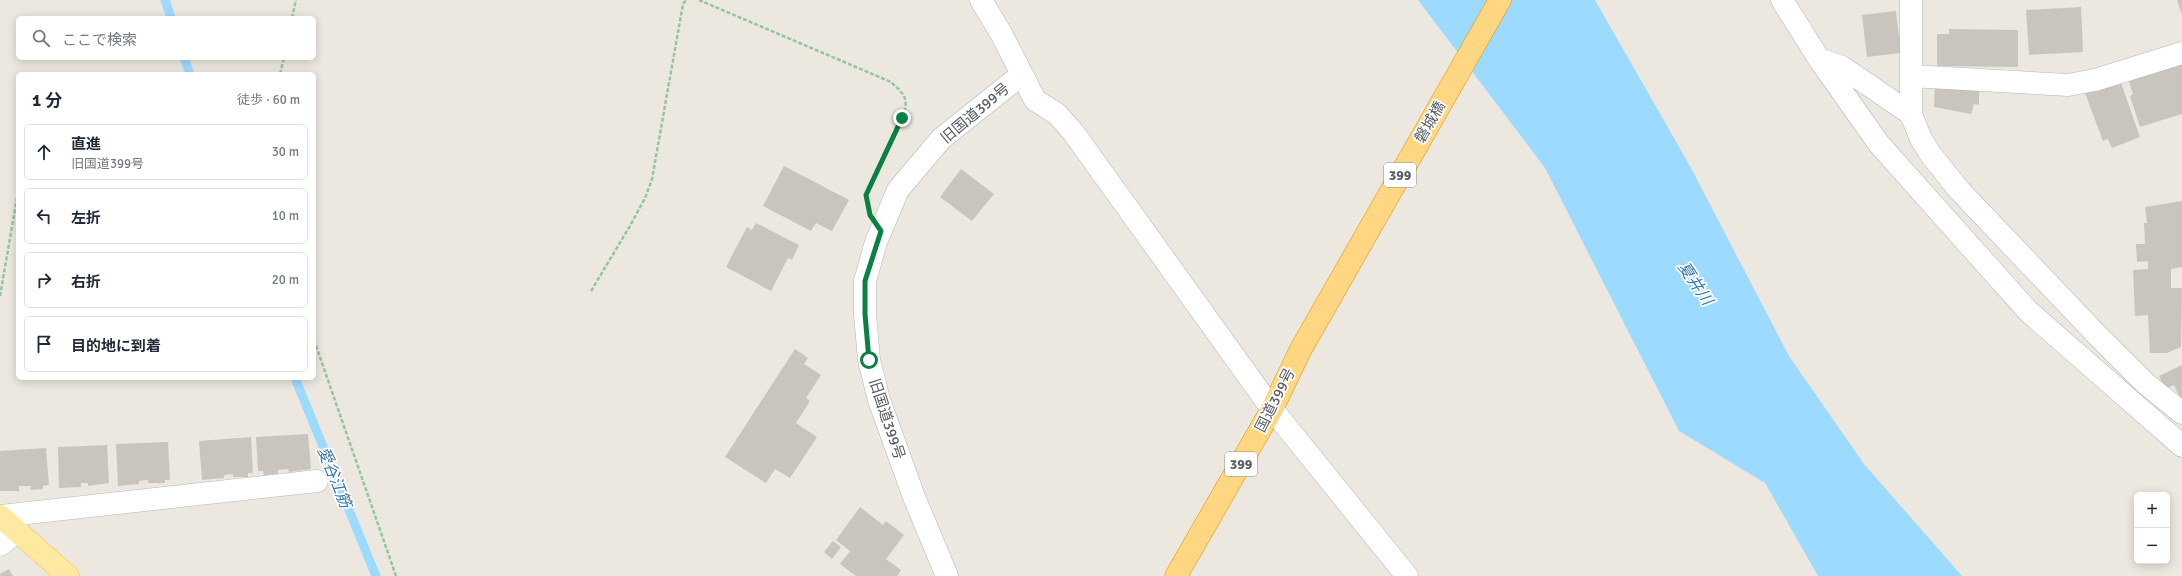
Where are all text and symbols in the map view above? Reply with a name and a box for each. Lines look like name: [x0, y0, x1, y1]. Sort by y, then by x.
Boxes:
search box: [16, 16, 316, 60]
icon: search: [30, 27, 52, 49]
text: ここで検索: [62, 31, 137, 49]
street label: 旧国道399号: [937, 79, 1013, 147]
text: 1 分: [32, 90, 62, 111]
text: 徒歩 · 60 m: [237, 92, 300, 108]
street label: 磐城橋: [1411, 98, 1449, 146]
route end: [893, 109, 911, 127]
text: 直進: [71, 135, 101, 153]
icon: ahead: [33, 141, 55, 163]
text: 30 m: [272, 144, 299, 160]
text: 旧国道399号: [71, 156, 144, 172]
road number: 399: [1384, 163, 1416, 187]
icon: left: [33, 205, 55, 227]
text: 10 m: [272, 208, 299, 224]
text: 左折: [71, 209, 101, 227]
water label: 夏井川: [1673, 258, 1718, 311]
icon: right: [33, 269, 55, 291]
text: 20 m: [272, 272, 299, 288]
text: 右折: [71, 273, 101, 291]
icon: arrive: [33, 333, 55, 355]
text: 目的地に到着: [71, 337, 161, 355]
route start: [860, 351, 878, 369]
street label: 国道399号: [1251, 365, 1299, 435]
street label: 旧国道399号: [865, 376, 909, 462]
water label: 愛谷江筋: [313, 444, 356, 514]
road number: 399: [1225, 452, 1257, 476]
map controls: [2134, 492, 2170, 564]
button: +: [2134, 492, 2170, 528]
button: −: [2134, 528, 2170, 564]

